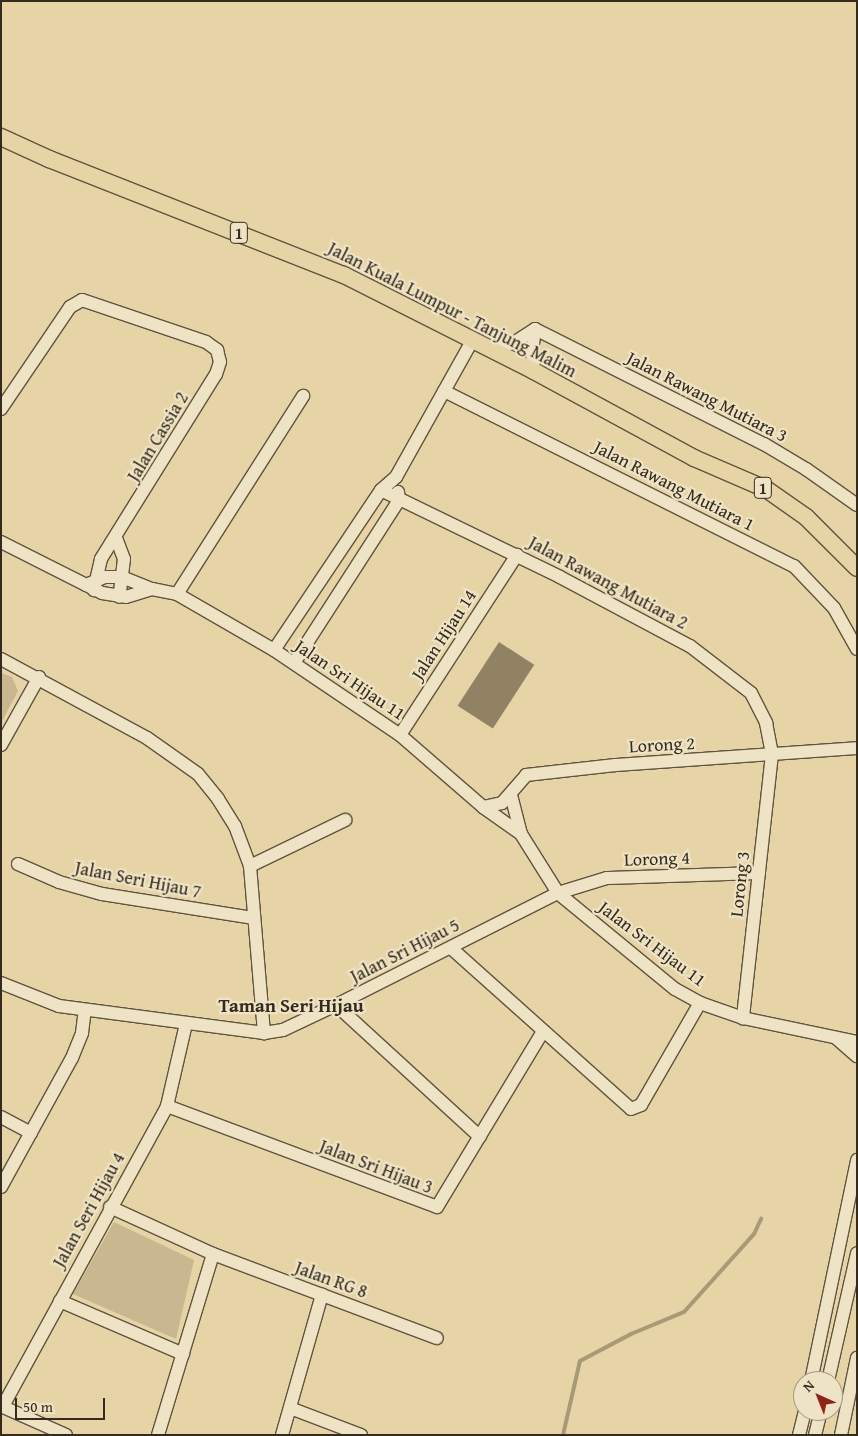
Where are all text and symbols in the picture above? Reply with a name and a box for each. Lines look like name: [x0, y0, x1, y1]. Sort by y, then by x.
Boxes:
road number: 1: [229, 220, 249, 247]
street label: Jalan Kuala Lumpur - Tanjung Malim: [324, 238, 580, 382]
street label: Jalan Rawang Mutiara 3: [623, 347, 791, 447]
street label: Jalan Cassia 2: [123, 388, 193, 486]
street label: Jalan Rawang Mutiara 1: [590, 436, 758, 536]
road number: 1: [753, 474, 773, 502]
street label: Jalan Rawang Mutiara 2: [525, 532, 691, 634]
street label: Jalan Hijau 14: [407, 586, 481, 684]
street label: Jalan Sri Hijau 11: [291, 635, 409, 725]
street label: Lorong 2: [628, 732, 696, 758]
street label: Lorong 4: [624, 847, 690, 871]
street label: Lorong 3: [726, 850, 754, 918]
street label: Jalan Seri Hijau 7: [73, 857, 203, 903]
street label: Jalan Sri Hijau 11: [594, 897, 710, 991]
street label: Jalan Sri Hijau 5: [347, 914, 463, 988]
district label: Taman Seri Hijau: [218, 995, 364, 1017]
street label: Jalan Sri Hijau 3: [316, 1135, 436, 1199]
street label: Jalan Seri Hijau 4: [48, 1149, 130, 1271]
street label: Jalan RG 8: [292, 1257, 370, 1303]
north arrow: [793, 1371, 843, 1421]
text: N: [798, 1375, 819, 1396]
scale bar: [18, 1388, 108, 1420]
text: 50 m: [23, 1396, 53, 1417]

